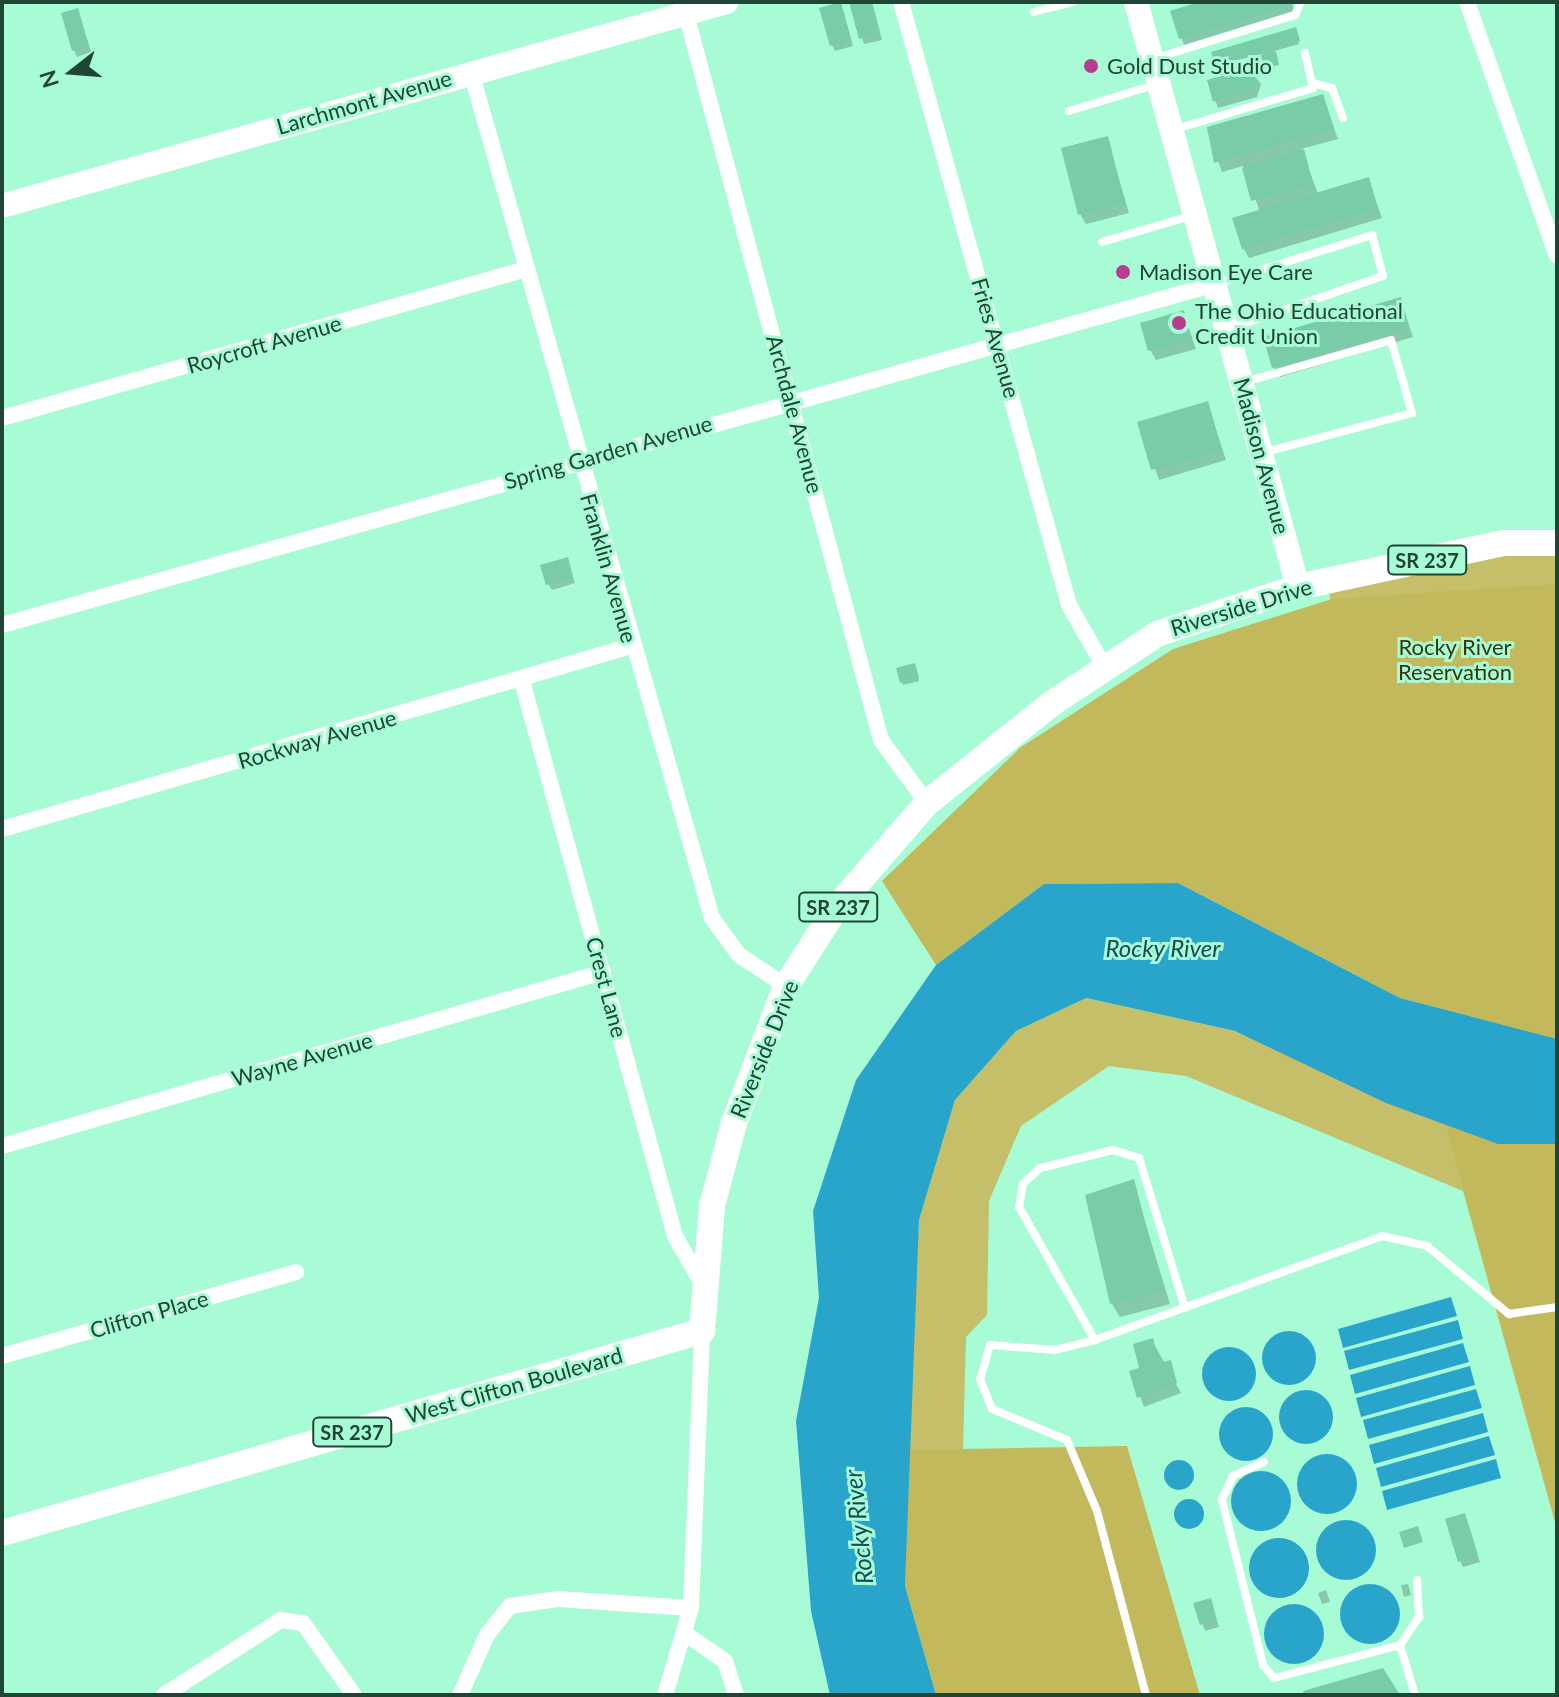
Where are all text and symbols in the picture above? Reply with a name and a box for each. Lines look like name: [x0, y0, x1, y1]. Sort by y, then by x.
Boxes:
north arrow: [32, 32, 112, 112]
place label: Gold Dust Studio: [1107, 53, 1272, 79]
marker: Gold Dust Studio: [1082, 57, 1100, 75]
street label: Larchmont Avenue: [273, 64, 455, 140]
text: N: [33, 67, 64, 91]
place label: Madison Eye Care: [1139, 259, 1313, 285]
marker: Madison Eye Care: [1114, 263, 1132, 281]
street label: Fries Avenue: [966, 275, 1026, 401]
place label: The Ohio Educational Credit Union: [1195, 297, 1403, 348]
street label: Roycroft Avenue: [183, 309, 345, 379]
marker: The Ohio Educational Credit Union: [1170, 314, 1188, 332]
street label: Archdale Avenue: [761, 332, 829, 496]
street label: Madison Avenue: [1228, 375, 1296, 537]
street label: Spring Garden Avenue: [501, 410, 715, 494]
street label: Franklin Avenue: [575, 490, 643, 646]
road number: SR 237: [1387, 544, 1467, 576]
street label: Riverside Drive: [1167, 573, 1315, 641]
park label: Rocky River Reservation: [1398, 633, 1512, 684]
street label: Rockway Avenue: [234, 704, 400, 774]
road number: SR 237: [798, 891, 878, 923]
street label: Crest Lane: [581, 934, 633, 1040]
water label: Rocky River: [1105, 934, 1221, 962]
street label: Riverside Drive: [724, 976, 804, 1122]
street label: Wayne Avenue: [228, 1026, 376, 1092]
street label: Clifton Place: [87, 1285, 211, 1343]
street label: West Clifton Boulevard: [403, 1341, 625, 1429]
road number: SR 237: [312, 1416, 392, 1448]
water label: Rocky River: [838, 1468, 878, 1586]

